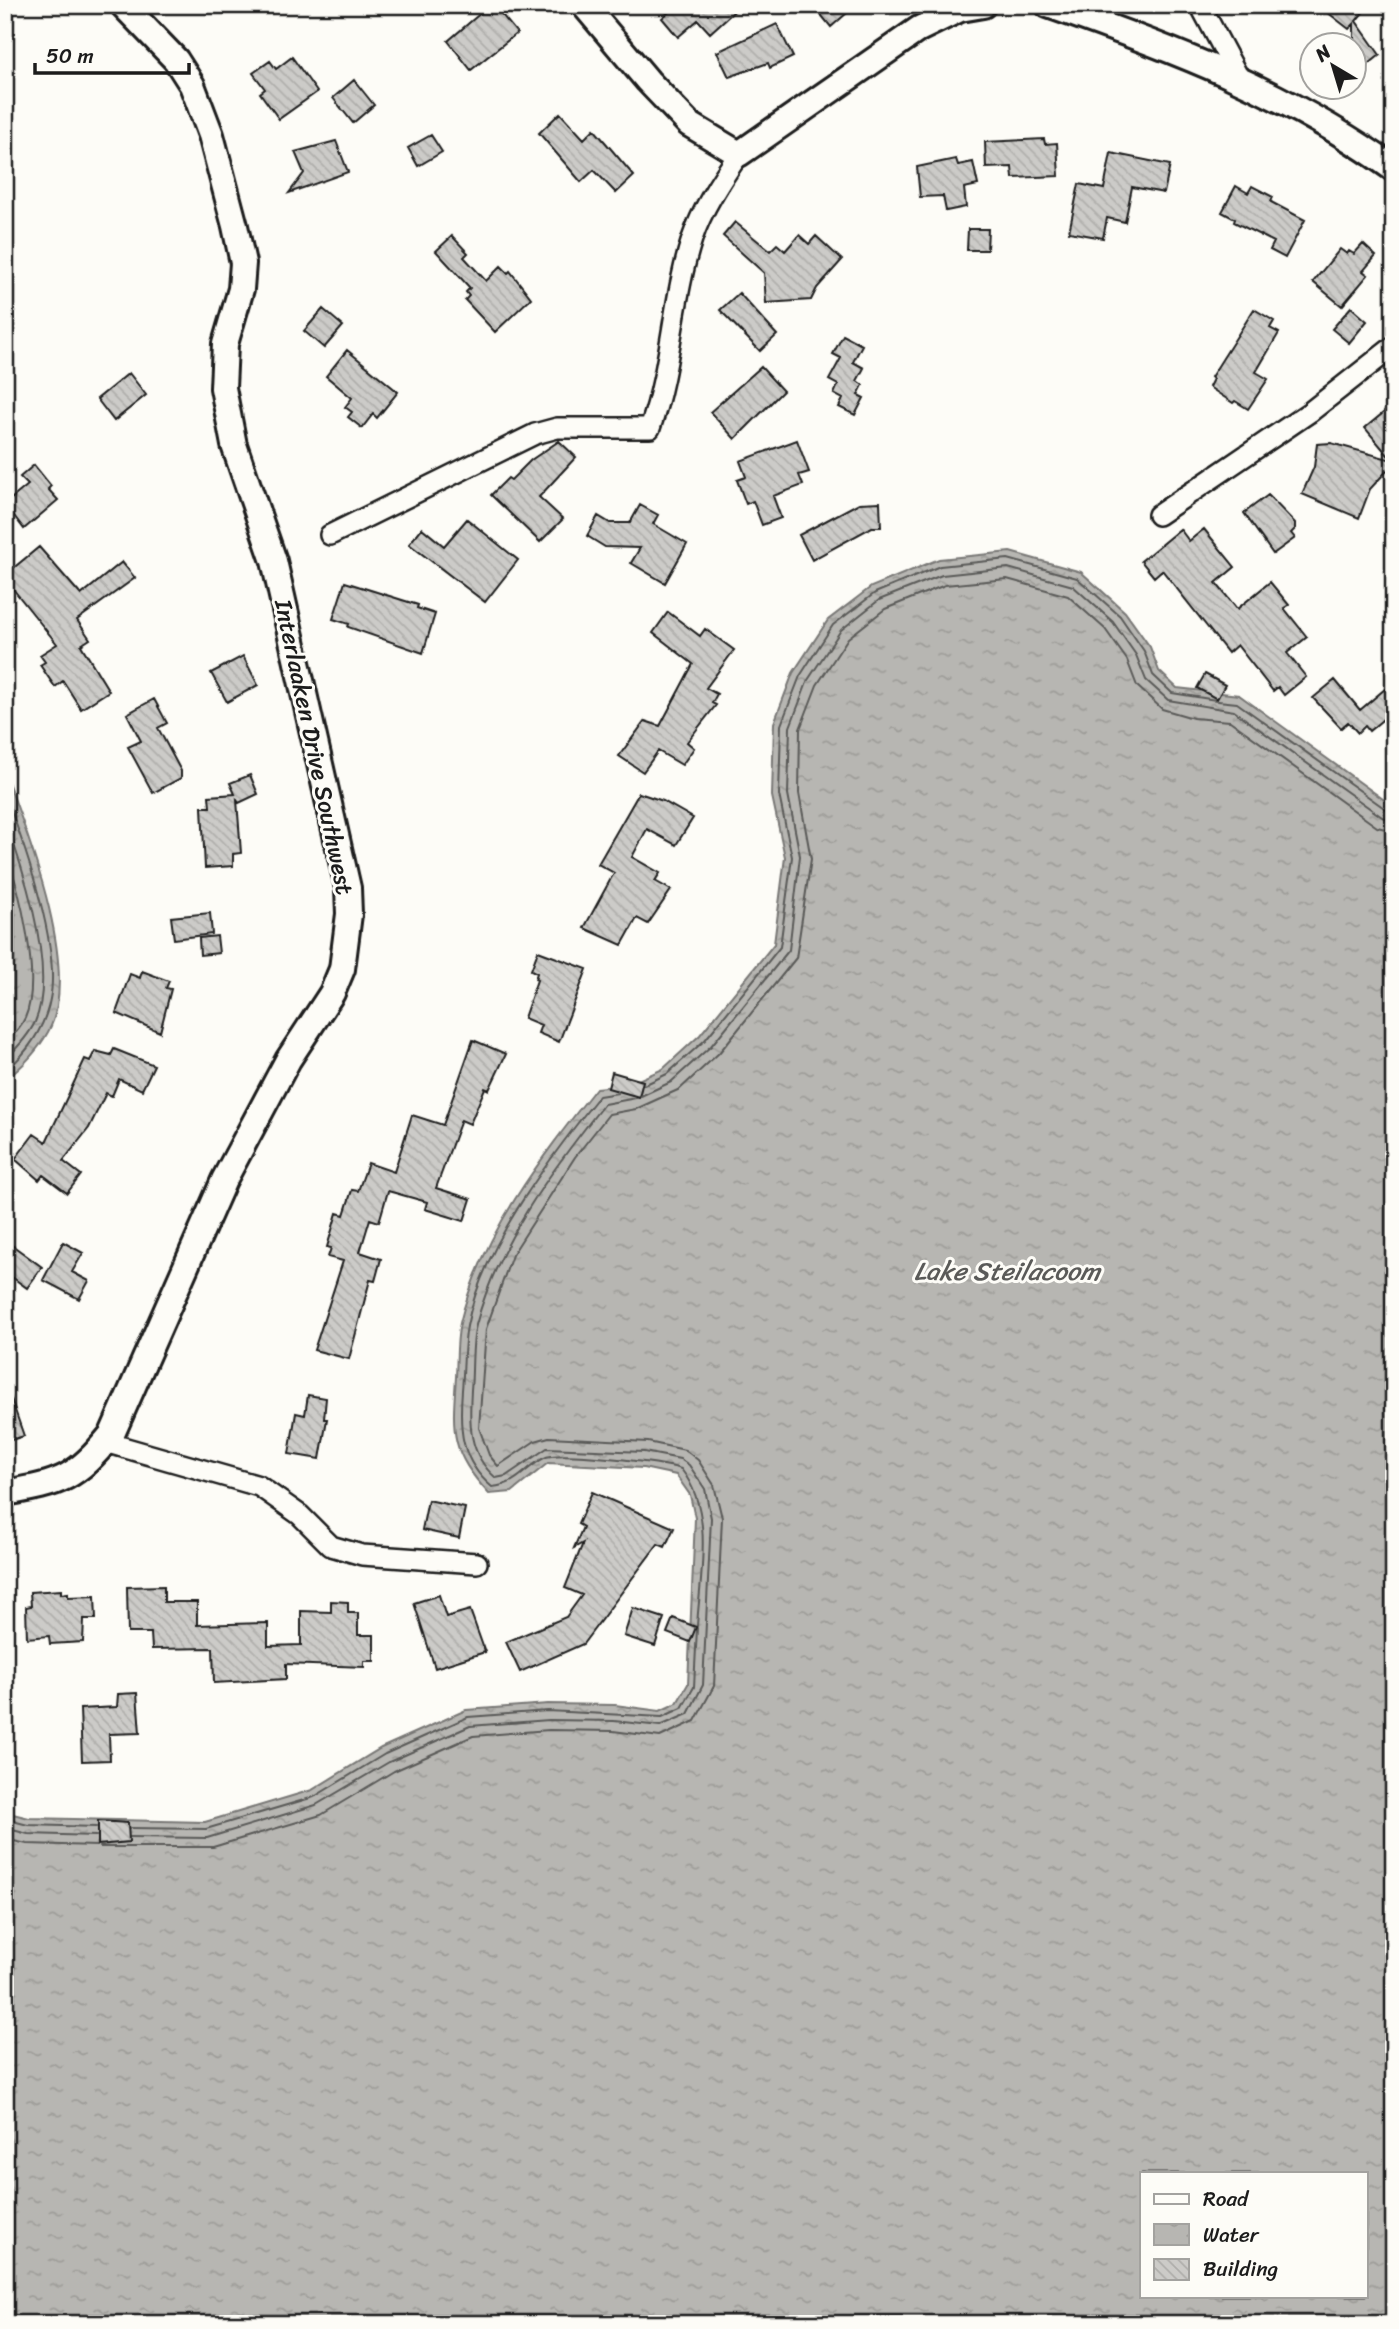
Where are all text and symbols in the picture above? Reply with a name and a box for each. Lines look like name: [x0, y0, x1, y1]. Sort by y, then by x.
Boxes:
scale bar: [35, 32, 189, 76]
north arrow: [1298, 32, 1368, 102]
text: N: [1307, 35, 1339, 71]
text: 50 m: [46, 37, 94, 75]
street label: Interlaaken Drive Southwest: [262, 594, 366, 899]
water label: Lake Steilacoom: [914, 1248, 1102, 1294]
legend: [1140, 2172, 1368, 2298]
text: Road: [1203, 2180, 1250, 2218]
text: Water: [1203, 2216, 1260, 2254]
text: Building: [1203, 2250, 1279, 2288]

